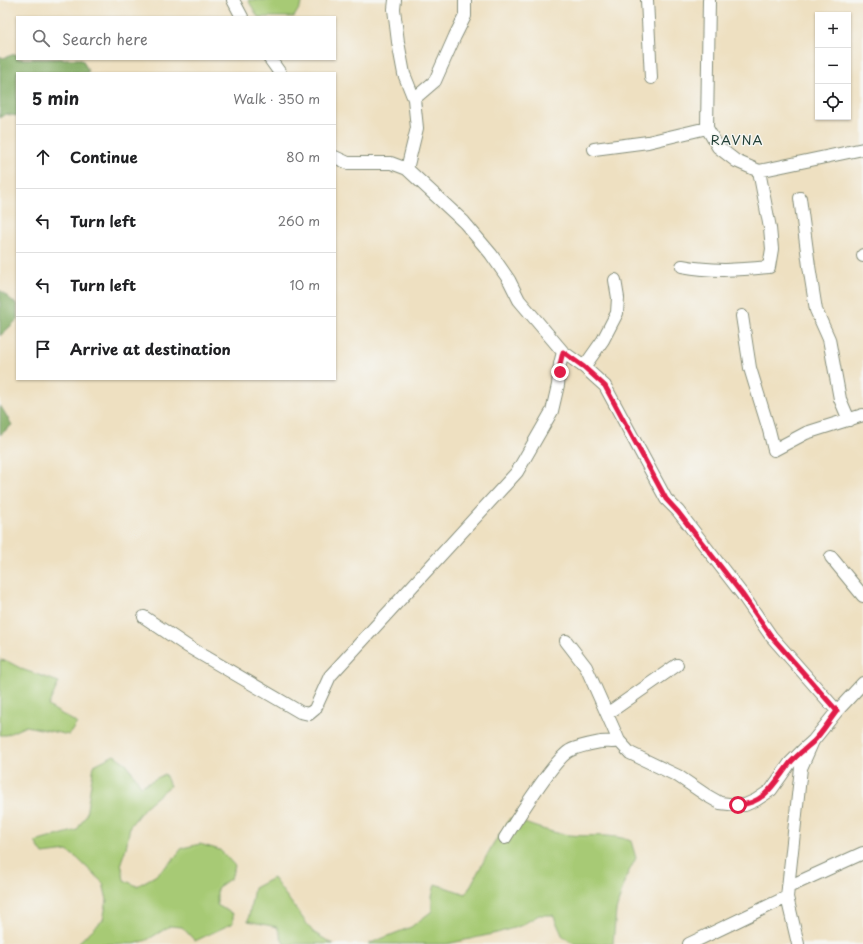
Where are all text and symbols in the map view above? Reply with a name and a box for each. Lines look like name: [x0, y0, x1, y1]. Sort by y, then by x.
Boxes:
map controls: [815, 12, 851, 120]
button: +: [815, 12, 851, 48]
search box: [16, 16, 336, 60]
icon: search: [30, 27, 52, 49]
text: Search here: [62, 27, 148, 50]
button: −: [815, 48, 851, 84]
button: locate: [815, 84, 851, 120]
text: 5 min: [32, 85, 79, 111]
text: Walk · 350 m: [233, 89, 320, 108]
district label: RAVNA: [710, 130, 764, 149]
text: Continue: [70, 145, 138, 168]
icon: ahead: [32, 146, 54, 168]
text: 80 m: [286, 147, 320, 166]
text: Turn left: [70, 209, 136, 232]
icon: left: [32, 210, 54, 232]
text: 260 m: [278, 211, 320, 230]
text: Turn left: [70, 273, 136, 296]
icon: left: [32, 274, 54, 296]
text: 10 m: [290, 275, 320, 294]
text: Arrive at destination: [70, 337, 231, 360]
icon: arrive: [32, 338, 54, 360]
route end: [551, 363, 569, 381]
route start: [729, 796, 747, 814]

